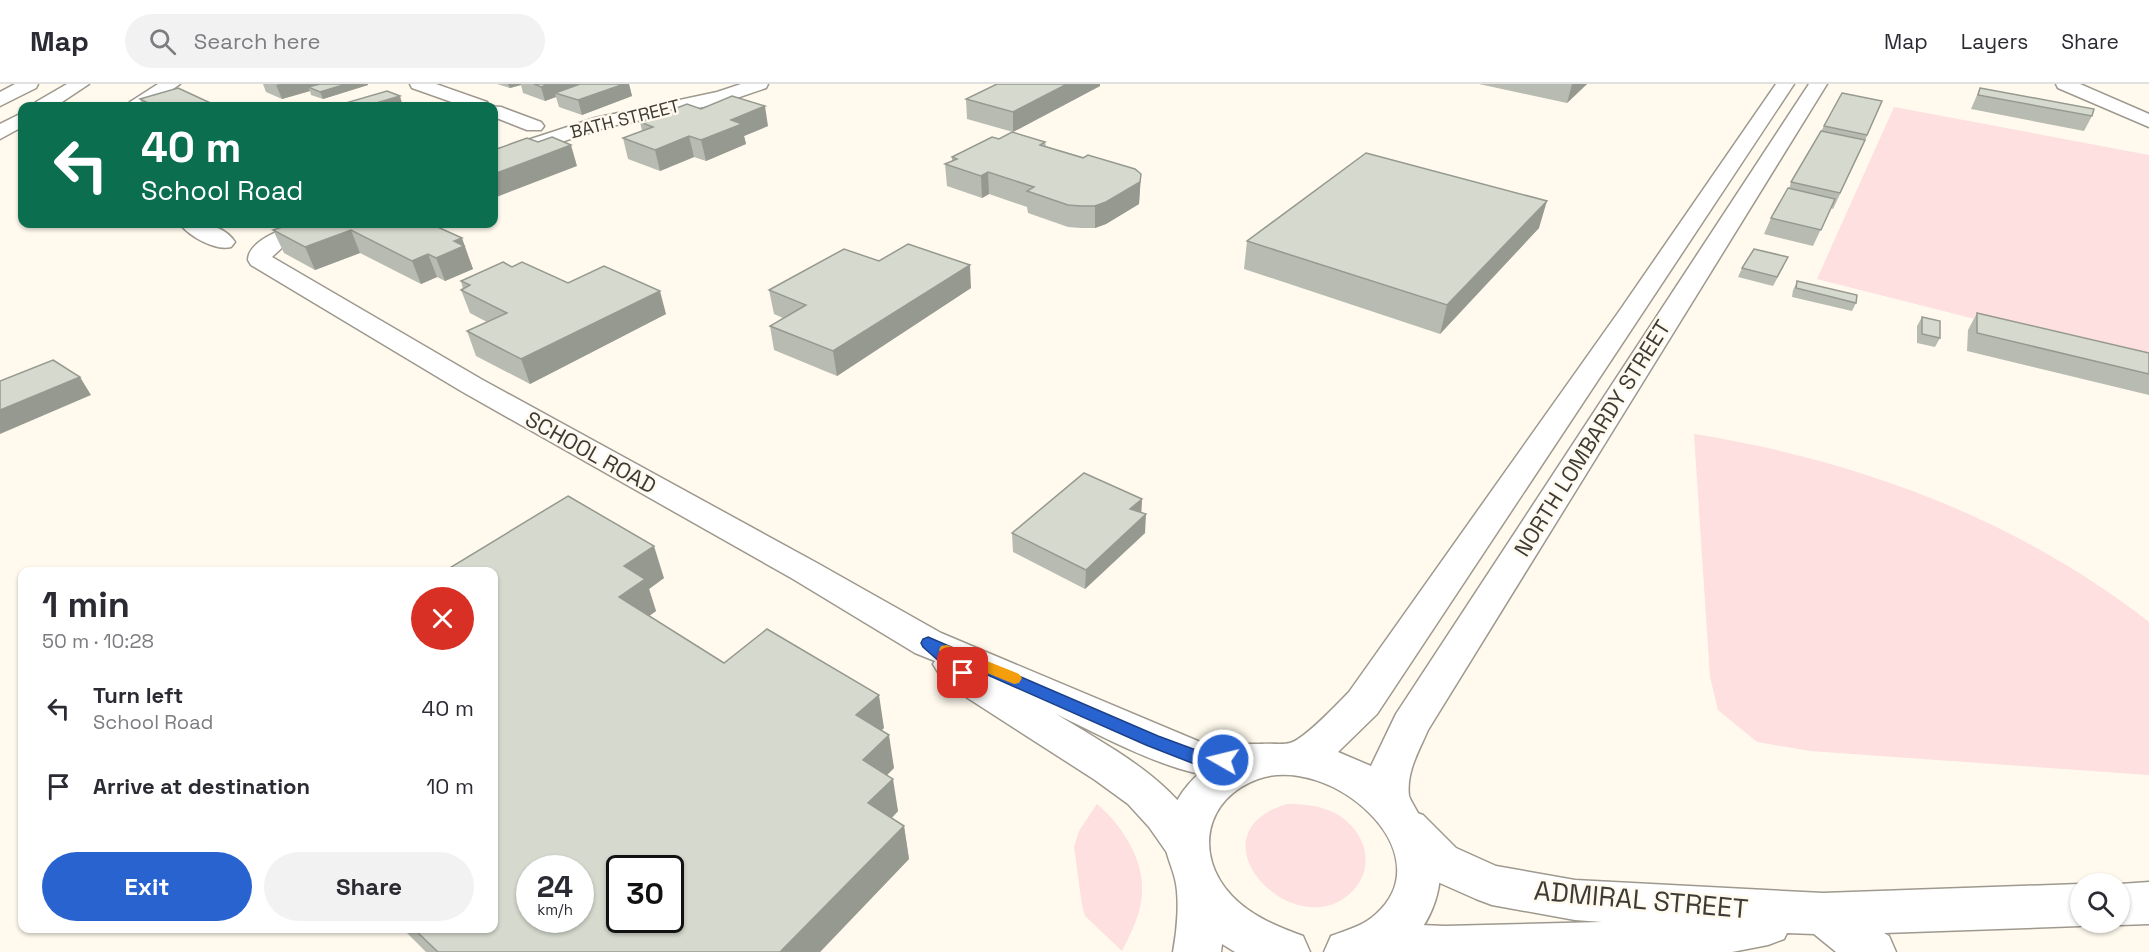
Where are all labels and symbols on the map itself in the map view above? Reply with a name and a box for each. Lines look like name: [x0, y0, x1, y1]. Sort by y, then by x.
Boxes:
street label: BATH STREET: [568, 94, 682, 143]
street label: NORTH LOMBARDY STREET: [1508, 315, 1676, 561]
street label: SCHOOL ROAD: [521, 405, 661, 499]
pin: [937, 647, 988, 698]
position arrow: [1191, 728, 1255, 792]
speed limit sign: 30: [606, 855, 684, 933]
street label: ADMIRAL STREET: [1533, 873, 1750, 926]

